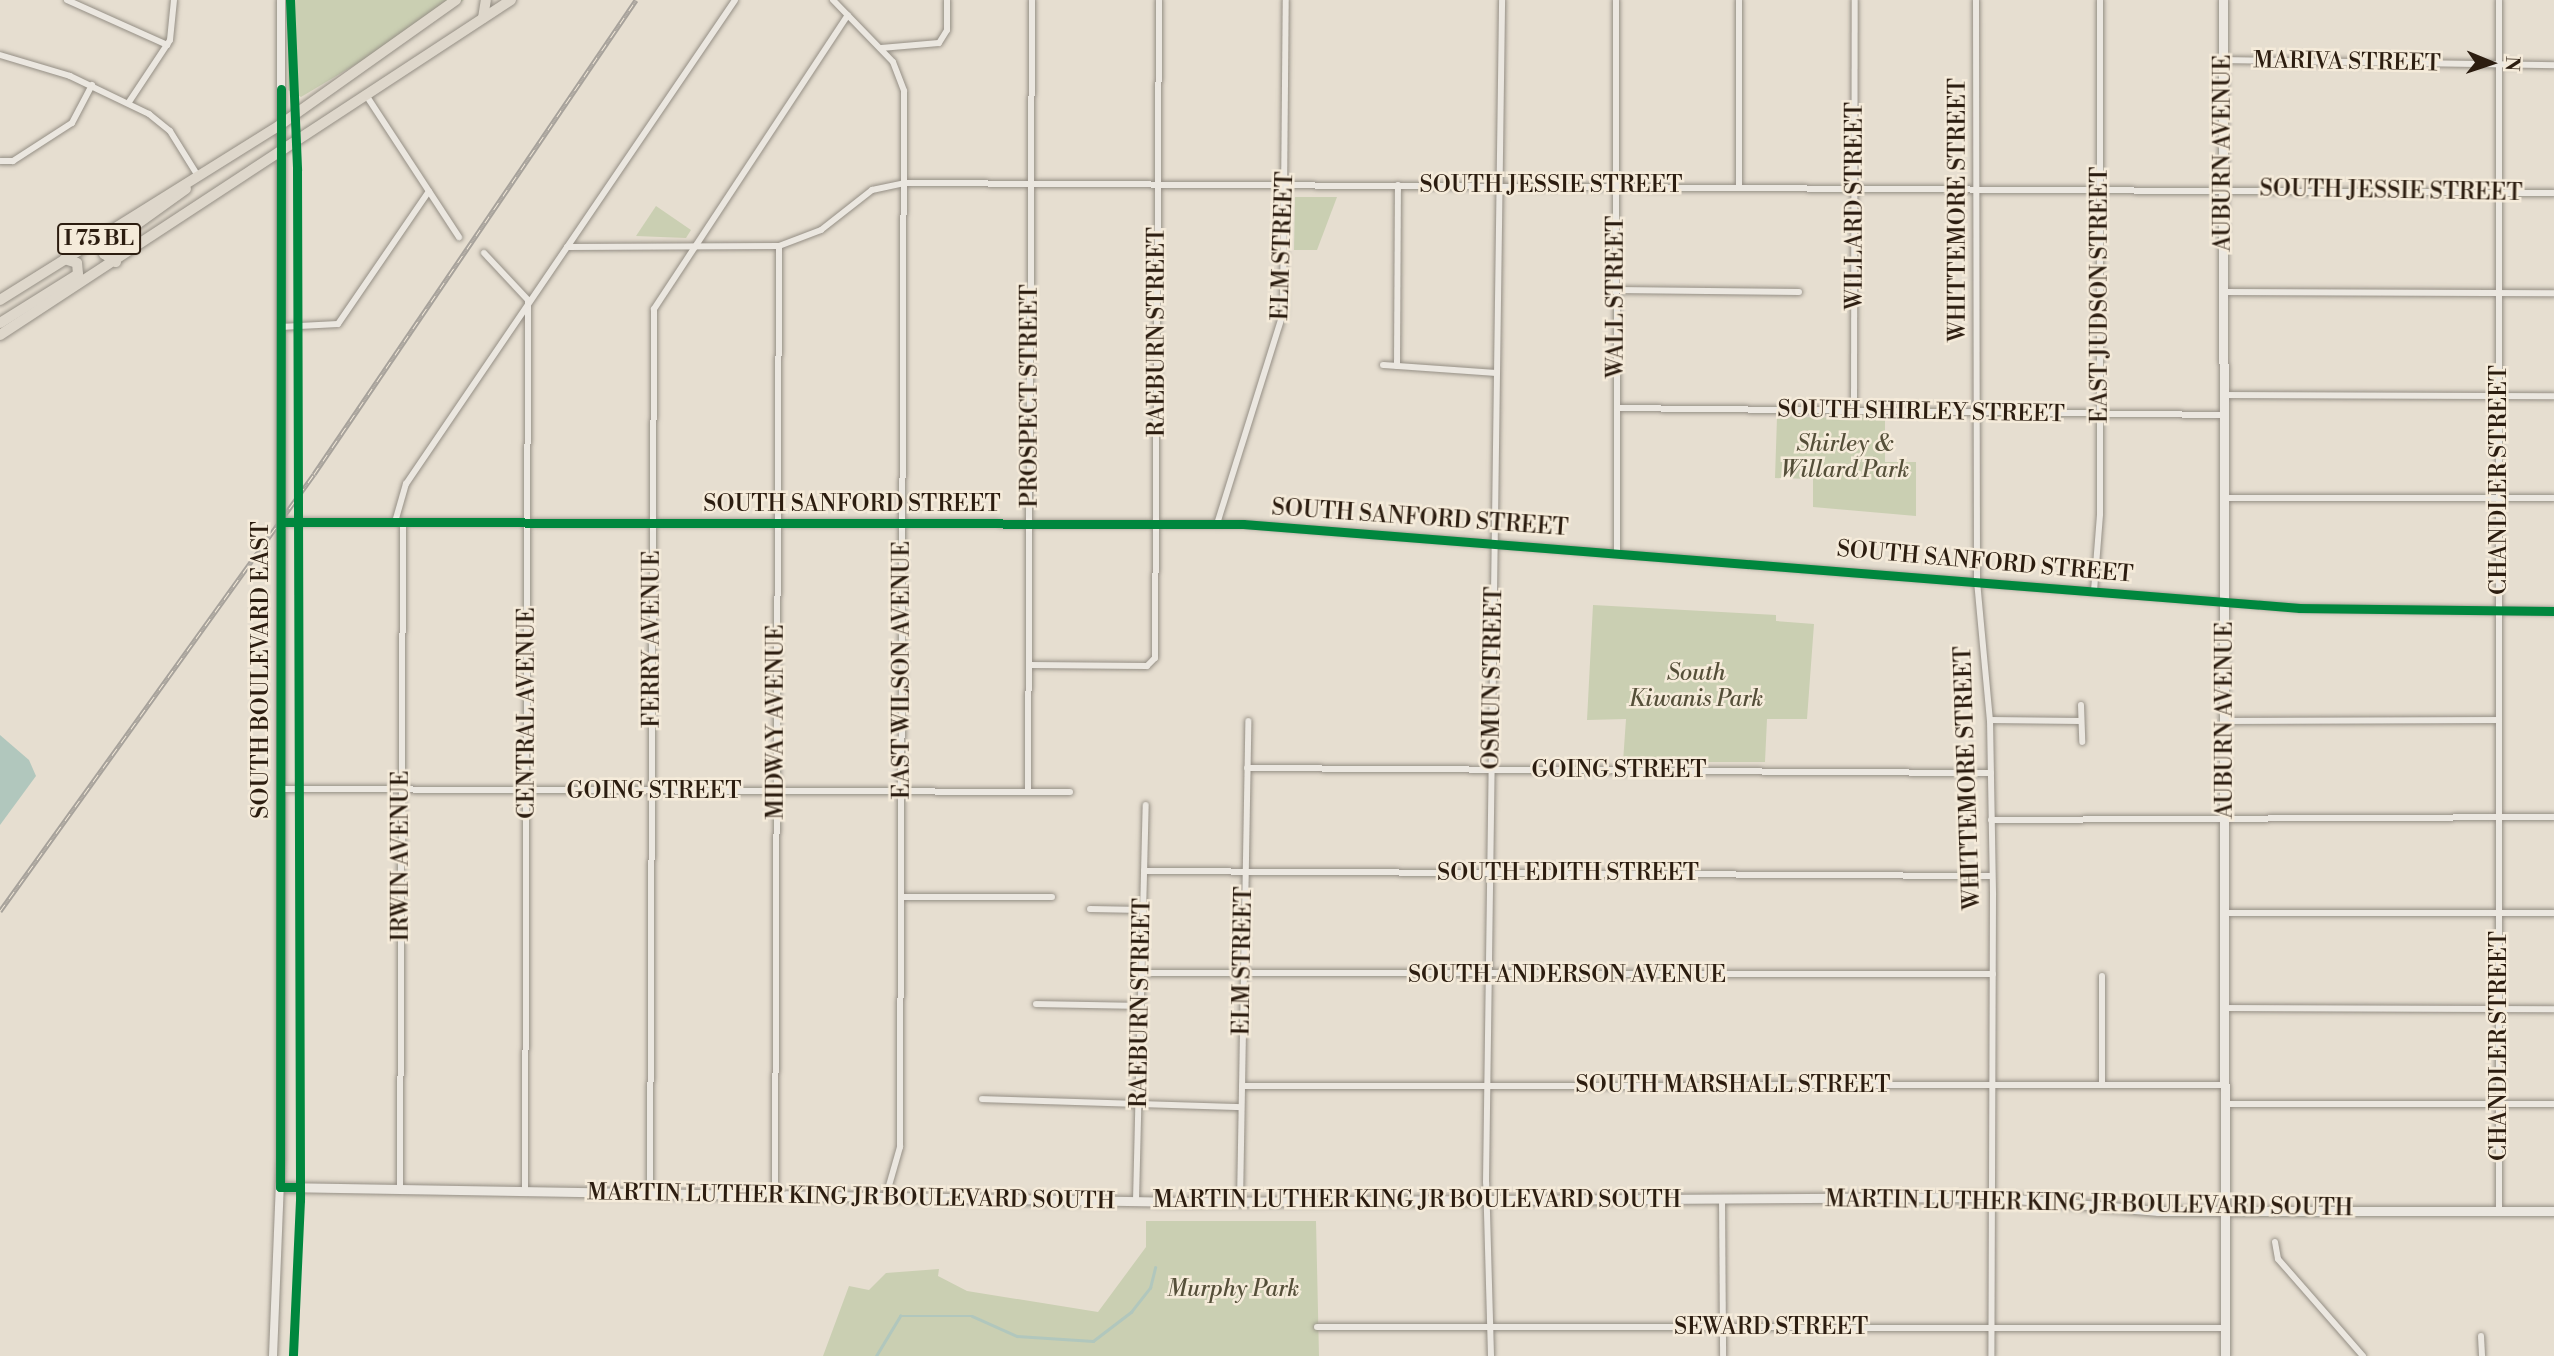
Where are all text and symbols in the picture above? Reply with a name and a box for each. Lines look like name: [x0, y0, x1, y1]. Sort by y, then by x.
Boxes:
north arrow: [2456, 28, 2526, 98]
street label: MARIVA STREET: [2253, 47, 2441, 77]
street label: AUBURN AVENUE: [2209, 54, 2237, 252]
text: N: [2500, 56, 2524, 72]
street label: WHITTEMORE STREET: [1944, 78, 1972, 342]
street label: WILLARD STREET: [1841, 102, 1869, 310]
street label: EAST JUDSON STREET: [2086, 167, 2114, 423]
street label: ELM STREET: [1267, 171, 1299, 321]
street label: SOUTH JESSIE STREET: [1420, 171, 1682, 199]
street label: SOUTH JESSIE STREET: [2259, 175, 2523, 207]
street label: WALL STREET: [1602, 216, 1630, 378]
road number: I 75 BL: [57, 222, 141, 256]
street label: RAEBURN STREET: [1143, 227, 1171, 437]
street label: PROSPECT STREET: [1016, 284, 1044, 508]
street label: CHANDLER STREET: [2485, 365, 2513, 595]
street label: SOUTH SHIRLEY STREET: [1777, 396, 2065, 428]
park label: Shirley & Willard Park: [1781, 430, 1909, 484]
street label: SOUTH SANFORD STREET: [703, 490, 1001, 518]
street label: SOUTH SANFORD STREET: [1271, 494, 1569, 542]
street label: SOUTH BOULEVARD EAST: [247, 521, 275, 819]
street label: SOUTH SANFORD STREET: [1836, 535, 2134, 589]
street label: EAST WILSON AVENUE: [888, 541, 916, 799]
street label: FERRY AVENUE: [638, 550, 666, 728]
street label: OSMUN STREET: [1478, 586, 1508, 770]
street label: CENTRAL AVENUE: [513, 607, 541, 819]
street label: AUBURN AVENUE: [2211, 621, 2239, 819]
street label: MIDWAY AVENUE: [762, 624, 790, 820]
street label: WHITTEMORE STREET: [1950, 646, 1986, 910]
park label: South Kiwanis Park: [1629, 659, 1763, 713]
street label: GOING STREET: [1532, 756, 1706, 784]
street label: IRWIN AVENUE: [387, 771, 415, 941]
street label: GOING STREET: [567, 777, 741, 805]
street label: SOUTH EDITH STREET: [1437, 859, 1699, 887]
street label: ELM STREET: [1228, 886, 1258, 1036]
street label: RAEBURN STREET: [1125, 898, 1157, 1108]
street label: CHANDLER STREET: [2485, 931, 2513, 1161]
street label: SOUTH ANDERSON AVENUE: [1408, 961, 1726, 989]
street label: SOUTH MARSHALL STREET: [1576, 1071, 1890, 1099]
street label: MARTIN LUTHER KING JR BOULEVARD SOUTH: [587, 1179, 1115, 1215]
street label: MARTIN LUTHER KING JR BOULEVARD SOUTH: [1153, 1186, 1681, 1214]
street label: MARTIN LUTHER KING JR BOULEVARD SOUTH: [1825, 1186, 2353, 1222]
park label: Murphy Park: [1167, 1275, 1299, 1303]
street label: SEWARD STREET: [1674, 1313, 1868, 1341]

